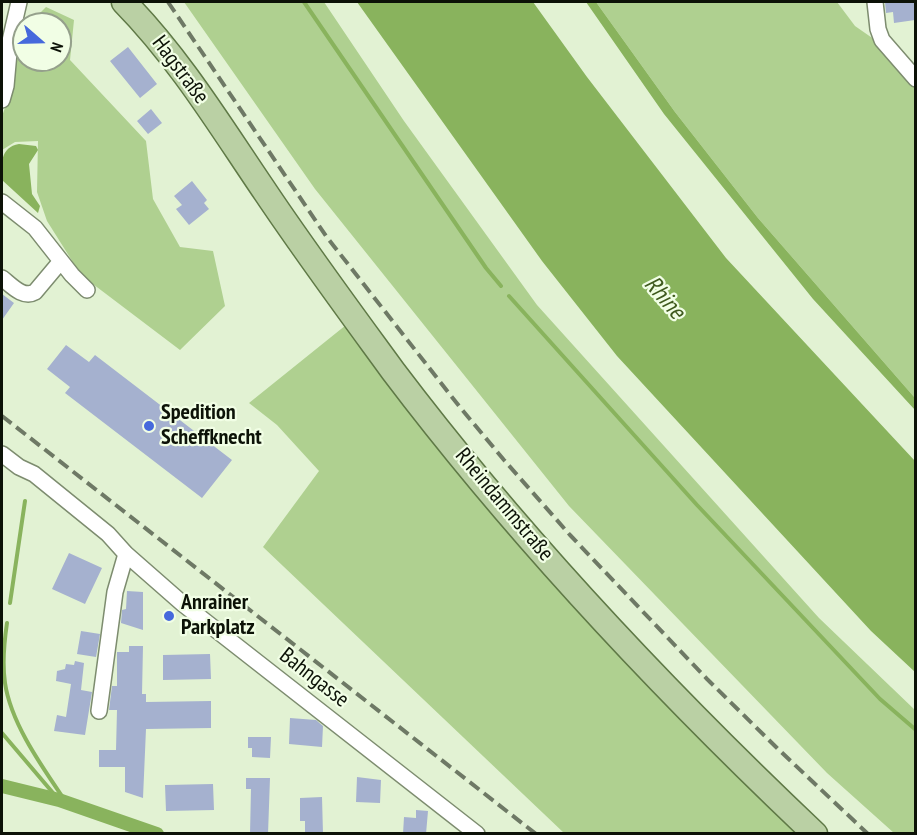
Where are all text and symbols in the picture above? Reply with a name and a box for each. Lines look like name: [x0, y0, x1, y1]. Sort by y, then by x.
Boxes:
north arrow: [12, 12, 72, 72]
street label: Hagstraße: [146, 31, 214, 109]
text: N: [46, 40, 68, 55]
water label: Rhine: [637, 271, 691, 325]
place label: Spedition Scheffknecht: [161, 400, 262, 452]
marker: Spedition Scheffknecht: [142, 419, 156, 433]
street label: Rheindammstraße: [449, 443, 559, 567]
place label: Anrainer Parkplatz: [181, 590, 255, 642]
marker: Anrainer Parkplatz: [162, 609, 176, 623]
street label: Bahngasse: [274, 643, 354, 713]

